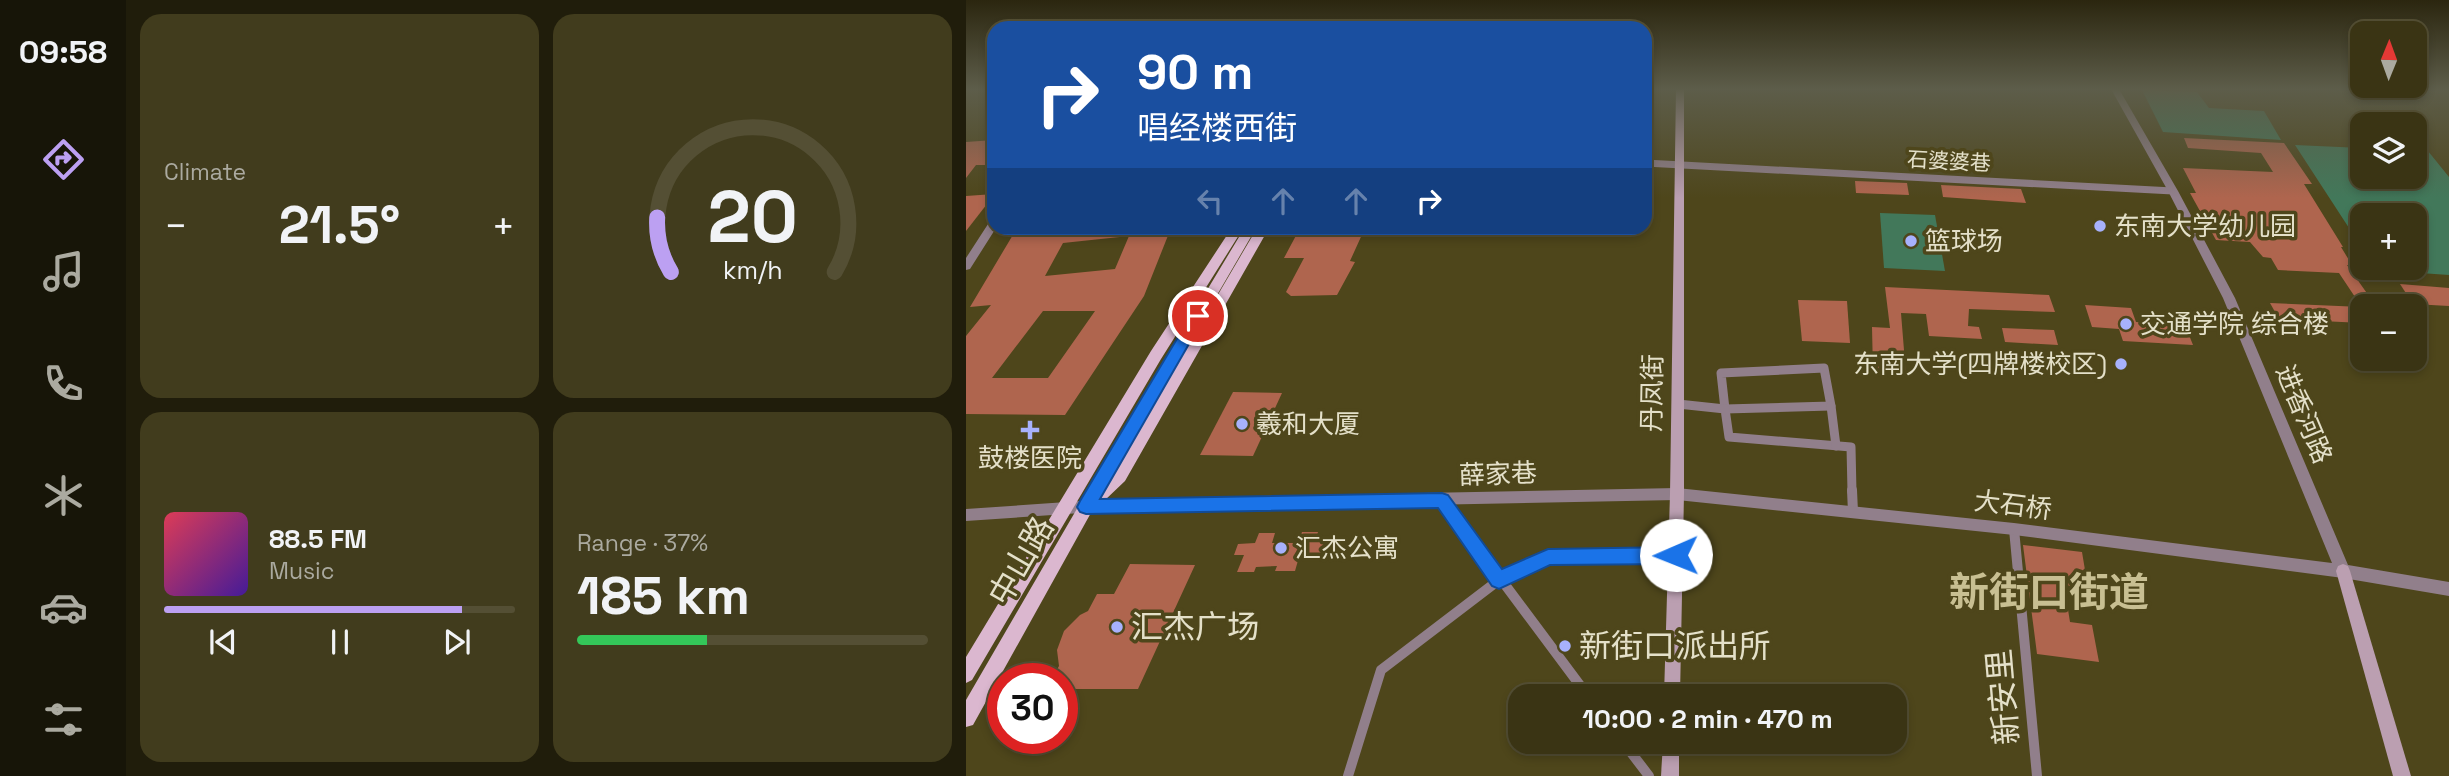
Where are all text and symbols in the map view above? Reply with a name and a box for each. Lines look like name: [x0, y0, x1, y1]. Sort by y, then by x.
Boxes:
north arrow: [2350, 21, 2427, 98]
map controls: [2350, 21, 2427, 371]
text: 09:58: [19, 32, 107, 72]
text: 90 m: [1137, 41, 1253, 103]
icon: right: [1022, 49, 1113, 140]
text: 唱经楼西街: [1137, 108, 1297, 148]
button: layers: [2350, 112, 2427, 189]
icon: directions: [39, 135, 88, 184]
street label: 石婆婆巷: [1906, 145, 1992, 177]
text: Climate: [164, 157, 246, 187]
text: 20: [707, 170, 798, 263]
icon: left: [1191, 182, 1229, 220]
icon: ahead: [1264, 182, 1302, 220]
icon: ahead: [1337, 182, 1375, 220]
icon: right: [1410, 182, 1448, 220]
text: 21.5°: [279, 192, 400, 258]
text: −: [164, 202, 188, 250]
text: +: [491, 202, 515, 250]
button: +: [2350, 203, 2427, 280]
place label: 东南大学幼儿园: [2114, 209, 2296, 243]
marker: 东南大学幼儿园: [2092, 218, 2108, 234]
place label: 篮球场: [1925, 224, 2003, 258]
marker: 篮球场: [1903, 233, 1919, 249]
icon: music: [39, 247, 88, 296]
text: km/h: [723, 254, 782, 286]
pin: [1168, 286, 1228, 346]
button: −: [2350, 294, 2427, 371]
icon: arrive: [1179, 297, 1217, 335]
place label: 交通学院 综合楼: [2140, 307, 2329, 341]
marker: 交通学院 综合楼: [2118, 316, 2134, 332]
place label: 东南大学(四牌楼校区): [1853, 347, 2107, 381]
street label: 丹凤街: [1634, 354, 1670, 432]
marker: 东南大学(四牌楼校区): [2113, 356, 2129, 372]
icon: phone: [39, 359, 88, 408]
street label: 进香河路: [2268, 359, 2340, 469]
place label: 羲和大厦: [1256, 407, 1360, 441]
marker: 羲和大厦: [1234, 416, 1250, 432]
marker: 鼓楼医院: [1020, 420, 1040, 440]
place label: 鼓楼医院: [978, 441, 1082, 475]
street label: 薛家巷: [1458, 456, 1538, 492]
icon: climate: [39, 471, 88, 520]
street label: 大石桥: [1972, 483, 2054, 527]
street label: 中山路: [980, 509, 1062, 613]
position arrow: [1639, 518, 1713, 592]
text: 88.5 FM: [269, 522, 367, 556]
text: Range · 37%: [577, 528, 708, 558]
place label: 汇杰公寓: [1295, 531, 1399, 565]
marker: 汇杰公寓: [1273, 540, 1289, 556]
text: Music: [269, 556, 334, 586]
text: 185 km: [577, 563, 750, 629]
district label: 新街口街道: [1949, 567, 2149, 618]
icon: car: [39, 583, 88, 632]
place label: 汇杰广场: [1131, 607, 1259, 647]
marker: 汇杰广场: [1109, 619, 1125, 635]
icon: previous: [204, 623, 242, 661]
icon: pause: [321, 623, 359, 661]
icon: next: [438, 623, 476, 661]
place label: 新街口派出所: [1579, 626, 1771, 666]
marker: 新街口派出所: [1557, 638, 1573, 654]
street label: 新安里: [1979, 647, 2027, 747]
speed limit sign: 30: [987, 663, 1078, 754]
icon: filters: [39, 695, 88, 744]
text: 10:00 · 2 min · 470 m: [1582, 702, 1833, 736]

